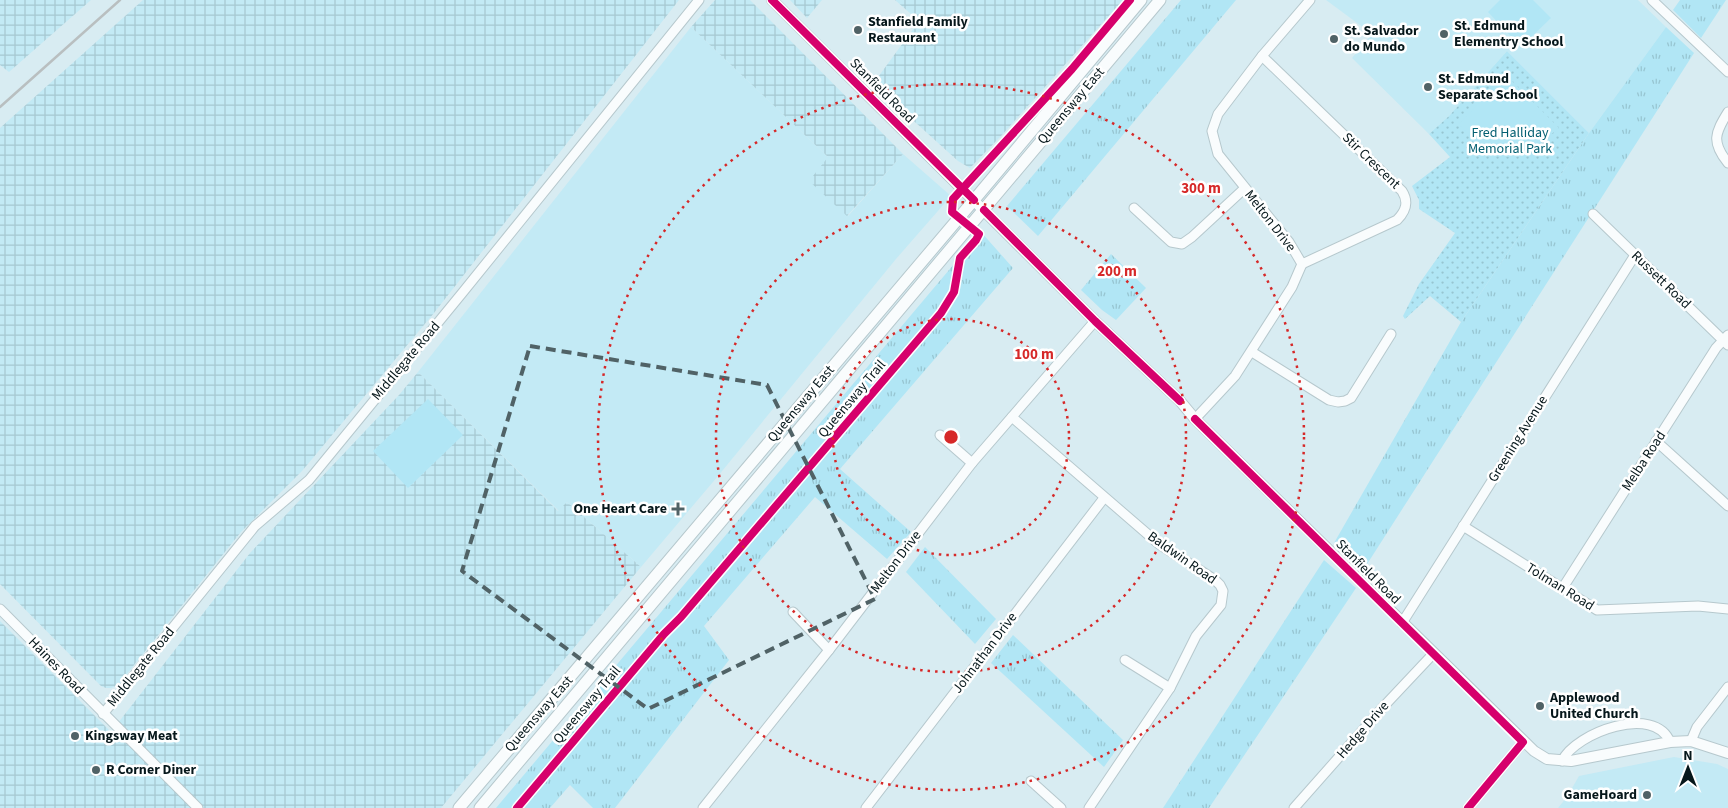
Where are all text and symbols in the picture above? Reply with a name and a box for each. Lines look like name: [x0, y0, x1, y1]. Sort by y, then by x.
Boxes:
place label: Stanfield Family Restaurant: [868, 12, 969, 48]
place label: St. Edmund Elementry School: [1454, 16, 1563, 52]
place label: St. Salvador do Mundo: [1344, 21, 1419, 57]
marker: Stanfield Family Restaurant: [852, 24, 864, 36]
marker: St. Edmund Elementry School: [1438, 28, 1450, 40]
marker: St. Salvador do Mundo: [1328, 33, 1340, 45]
street label: Stanfield Road: [845, 54, 919, 128]
street label: Queensway East: [1033, 63, 1109, 149]
place label: St. Edmund Separate School: [1438, 69, 1538, 105]
marker: St. Edmund Separate School: [1422, 81, 1434, 93]
park label: Fred Halliday Memorial Park: [1468, 123, 1552, 159]
street label: Stir Crescent: [1337, 128, 1405, 194]
text: 300 m: [1181, 178, 1221, 199]
street label: Melton Drive: [1239, 186, 1301, 256]
street label: Russett Road: [1627, 246, 1695, 314]
text: 200 m: [1097, 261, 1137, 282]
street label: Middlegate Road: [367, 317, 445, 405]
text: 100 m: [1014, 344, 1054, 365]
street label: Queensway Trail: [813, 355, 891, 442]
street label: Queensway East: [763, 361, 839, 447]
street label: Greening Avenue: [1483, 392, 1553, 486]
street label: Melba Road: [1617, 427, 1671, 495]
centre of rings: [942, 428, 960, 446]
place label: One Heart Care: [574, 499, 667, 519]
marker: One Heart Care: [671, 502, 685, 516]
street label: Melton Drive: [866, 527, 926, 597]
street label: Baldwin Road: [1143, 527, 1221, 589]
street label: Stanfield Road: [1331, 535, 1405, 609]
street label: Tolman Road: [1522, 558, 1598, 616]
street label: Johnathan Drive: [948, 608, 1022, 698]
street label: Middlegate Road: [103, 623, 179, 711]
street label: Haines Road: [23, 633, 89, 699]
street label: Queensway Trail: [548, 661, 626, 748]
street label: Queensway East: [500, 671, 578, 757]
place label: Applewood United Church: [1549, 688, 1638, 724]
street label: Hedge Drive: [1332, 697, 1394, 763]
marker: Applewood United Church: [1534, 700, 1546, 712]
place label: Kingsway Meat: [85, 726, 178, 746]
marker: Kingsway Meat: [69, 730, 81, 742]
north arrow: [1663, 743, 1713, 793]
text: N: [1683, 746, 1693, 766]
place label: R Corner Diner: [106, 760, 197, 780]
marker: R Corner Diner: [90, 764, 102, 776]
place label: GameHoard: [1564, 785, 1637, 805]
marker: GameHoard: [1641, 789, 1653, 801]

